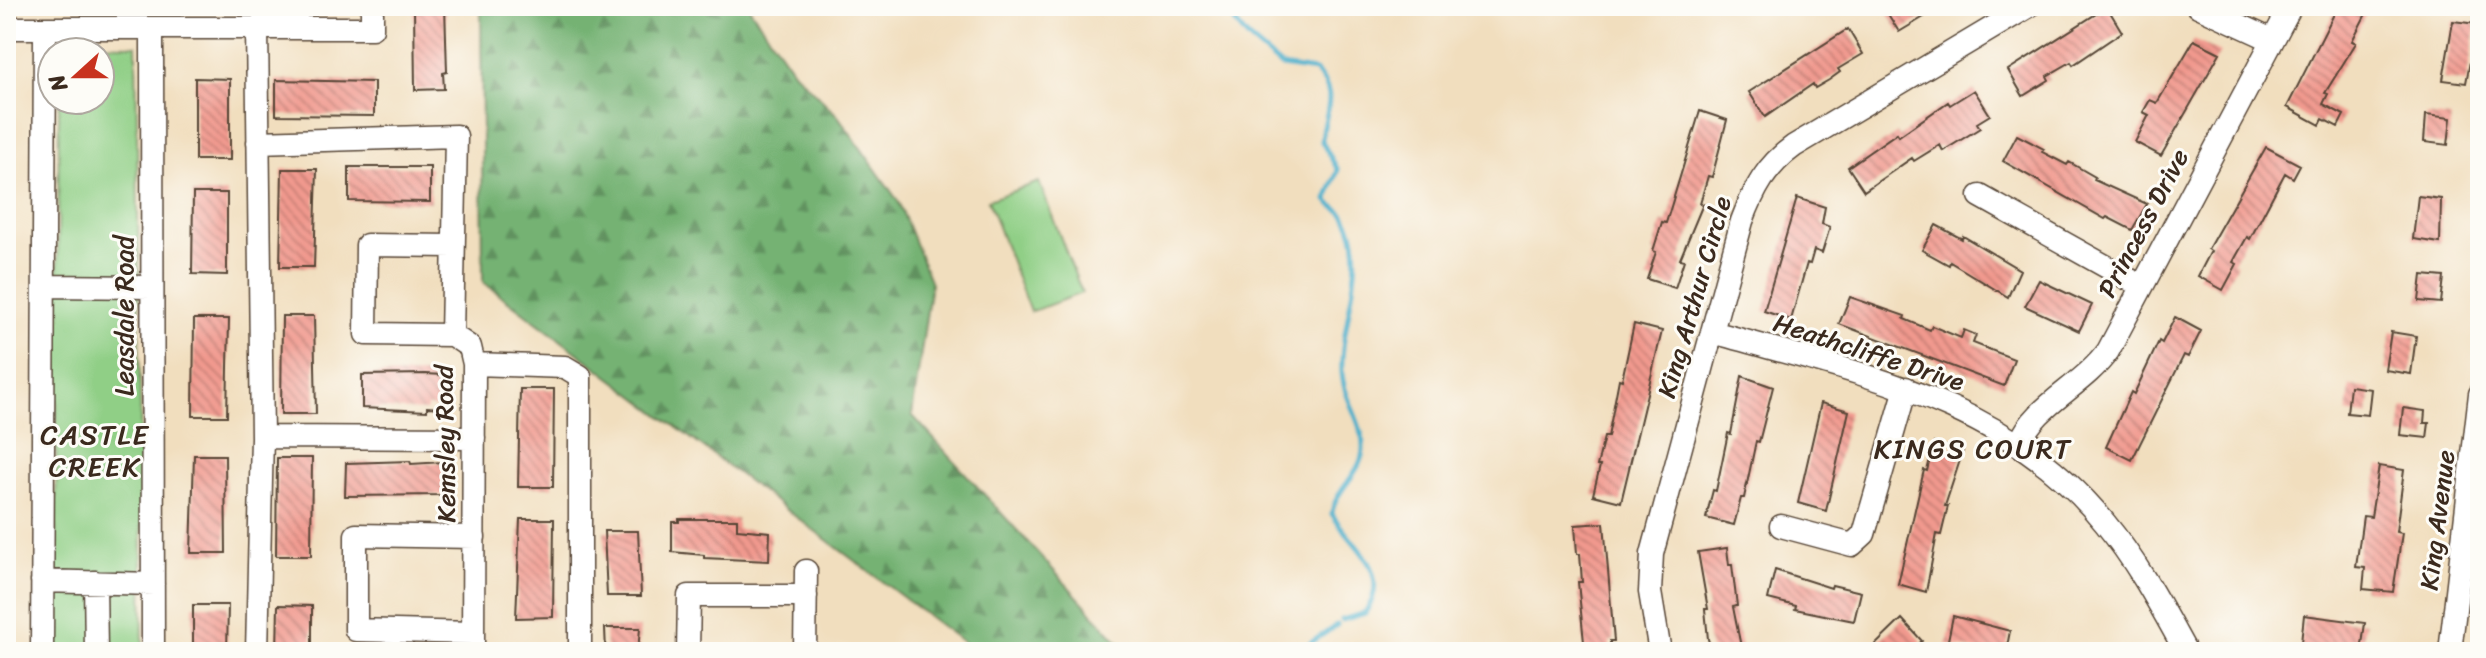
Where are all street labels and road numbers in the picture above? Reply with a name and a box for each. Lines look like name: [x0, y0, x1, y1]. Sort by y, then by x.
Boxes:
street label: Princess Drive: [2084, 140, 2202, 306]
street label: King Arthur Circle: [1643, 190, 1745, 403]
street label: Leasdale Road: [101, 233, 147, 396]
street label: Heathcliffe Drive: [1767, 299, 1971, 405]
street label: Kemsley Road: [421, 363, 469, 523]
street label: King Avenue: [2406, 447, 2468, 593]

